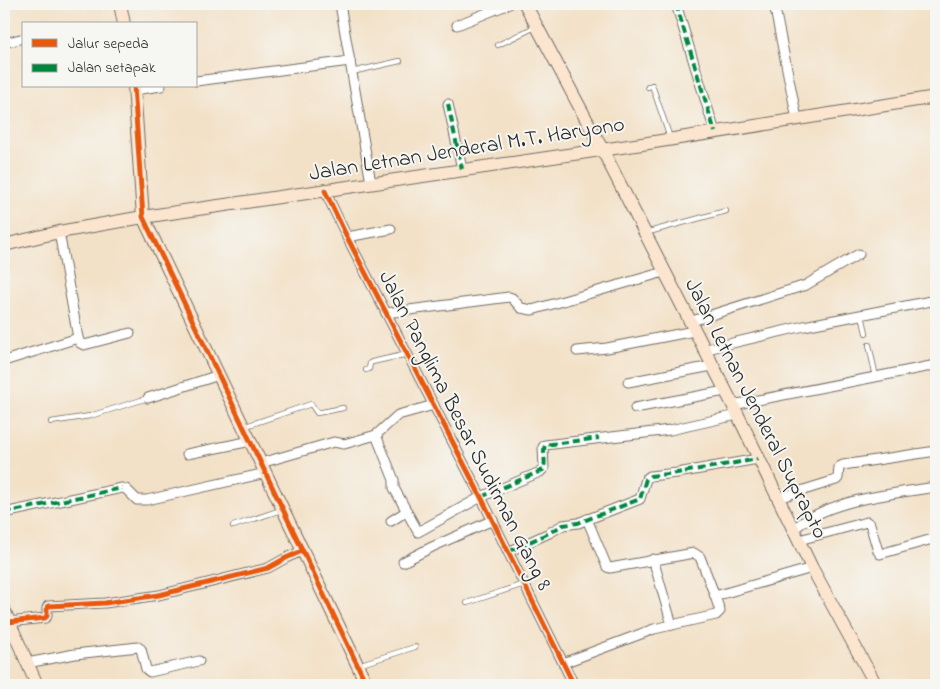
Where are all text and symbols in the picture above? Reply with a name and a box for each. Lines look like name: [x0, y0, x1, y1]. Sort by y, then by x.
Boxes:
legend: [22, 22, 198, 88]
text: Jalur sepeda: [68, 33, 149, 55]
text: Jalan setapak: [68, 57, 156, 79]
street label: Jalan Letnan Jenderal M.T. Haryono: [307, 109, 627, 192]
street label: Jalan Panglima Besar Sudirman Gang 8: [368, 266, 559, 597]
street label: Jalan Letnan Jenderal Suprapto: [675, 273, 835, 545]

